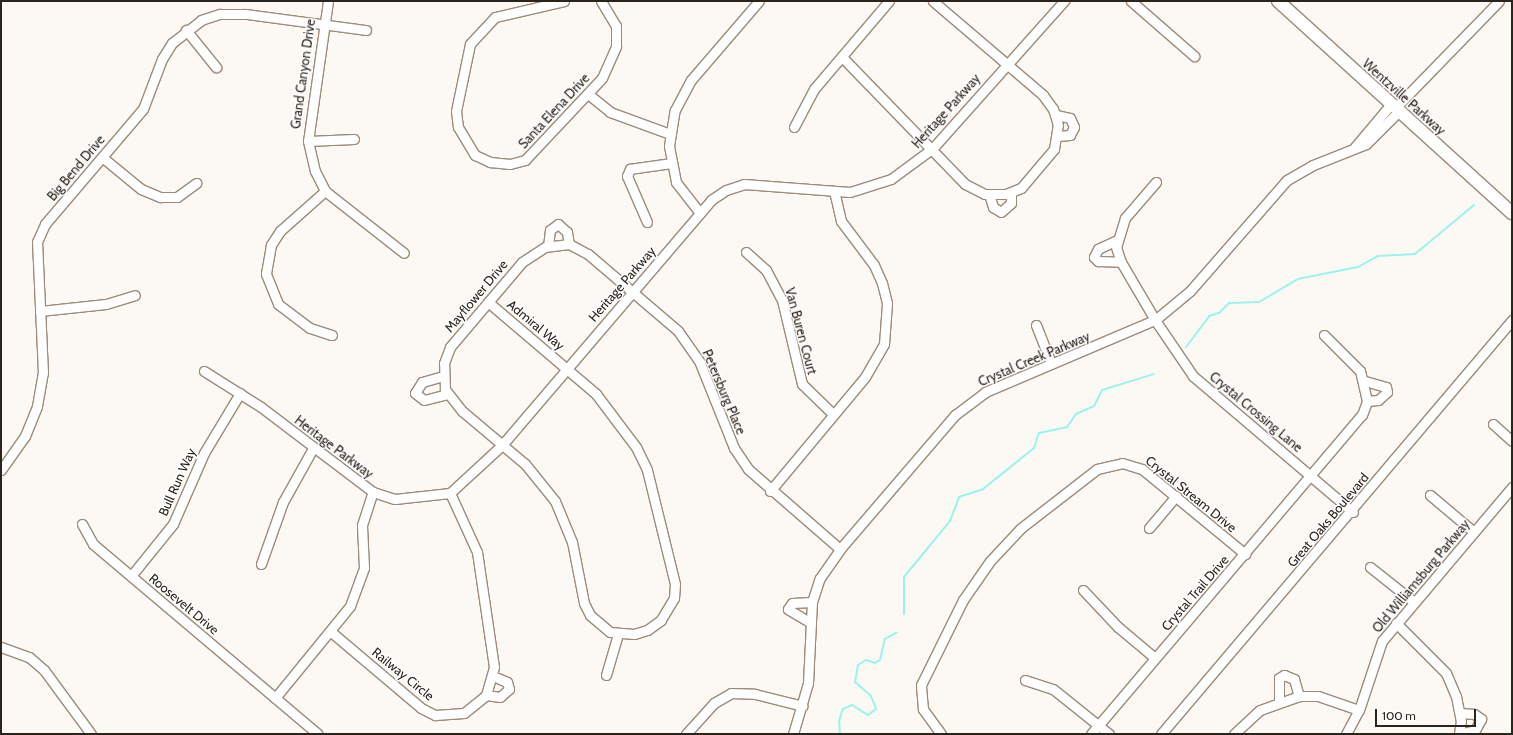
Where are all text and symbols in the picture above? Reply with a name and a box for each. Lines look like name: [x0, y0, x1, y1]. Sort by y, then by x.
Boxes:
street label: Grand Canyon Drive: [288, 18, 318, 130]
street label: Wentzville Parkway: [1359, 56, 1449, 138]
street label: Santa Elena Drive: [515, 70, 593, 152]
street label: Heritage Parkway: [909, 71, 983, 151]
street label: Big Bend Drive: [44, 132, 108, 204]
street label: Heritage Parkway: [585, 243, 659, 325]
street label: Mayflower Drive: [441, 257, 511, 335]
street label: Van Buren Court: [782, 286, 820, 376]
street label: Admiral Way: [504, 297, 568, 353]
street label: Crystal Creek Parkway: [976, 328, 1092, 390]
street label: Petersburg Place: [699, 347, 749, 437]
street label: Crystal Crossing Lane: [1206, 369, 1306, 455]
street label: Heritage Parkway: [292, 412, 376, 482]
street label: Bull Run Way: [155, 446, 199, 518]
street label: Crystal Stream Drive: [1142, 452, 1240, 536]
street label: Great Oaks Boulevard: [1284, 470, 1372, 570]
street label: Old Williamsburg Parkway: [1369, 516, 1473, 636]
street label: Crystal Trail Drive: [1158, 552, 1232, 634]
street label: Roosevelt Drive: [146, 570, 222, 638]
street label: Railway Circle: [369, 644, 437, 704]
scale bar: [1377, 701, 1478, 727]
text: 100 m: [1382, 708, 1416, 723]

